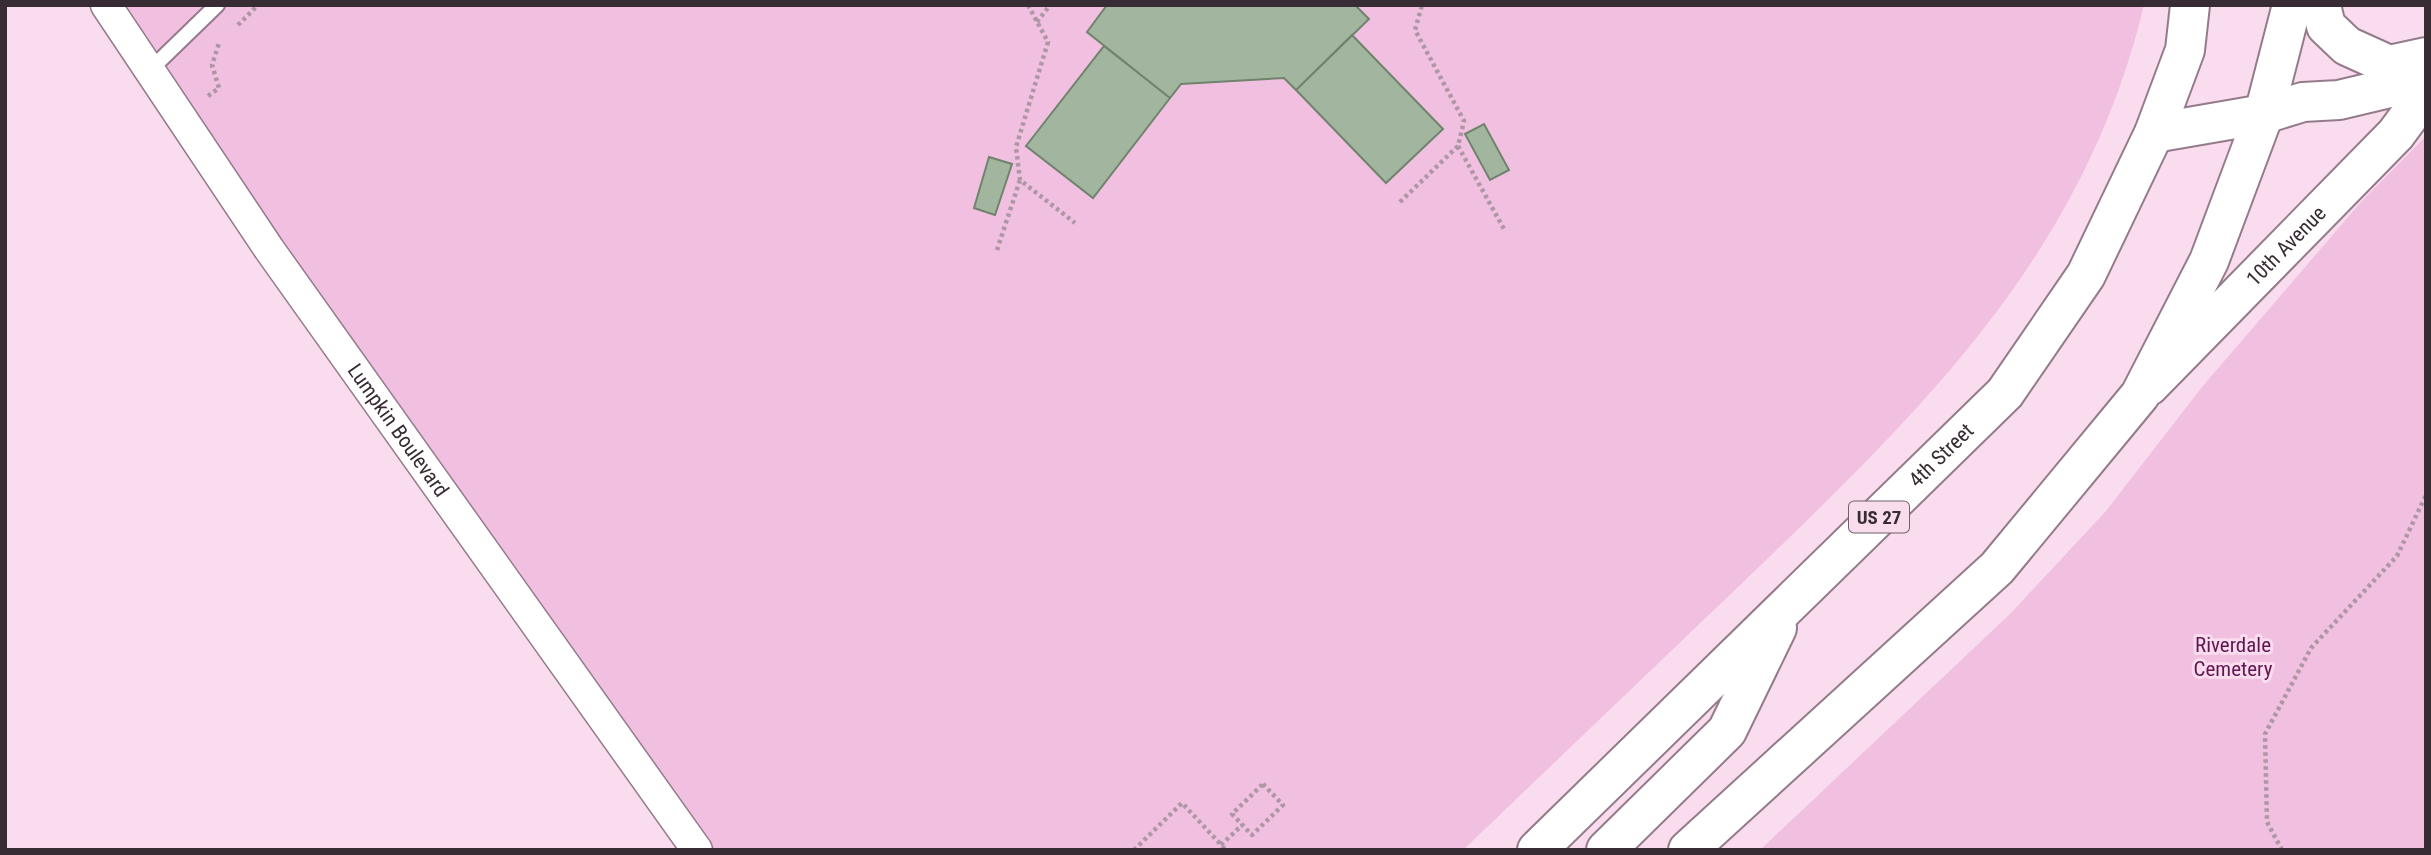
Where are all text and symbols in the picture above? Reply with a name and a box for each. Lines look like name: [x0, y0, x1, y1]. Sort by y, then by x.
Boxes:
street label: 10th Avenue: [2242, 201, 2331, 291]
street label: Lumpkin Boulevard: [343, 359, 454, 501]
street label: 4th Street: [1904, 418, 1979, 492]
road number: US 27: [1849, 502, 1909, 532]
park label: Riverdale Cemetery: [2194, 633, 2273, 681]

